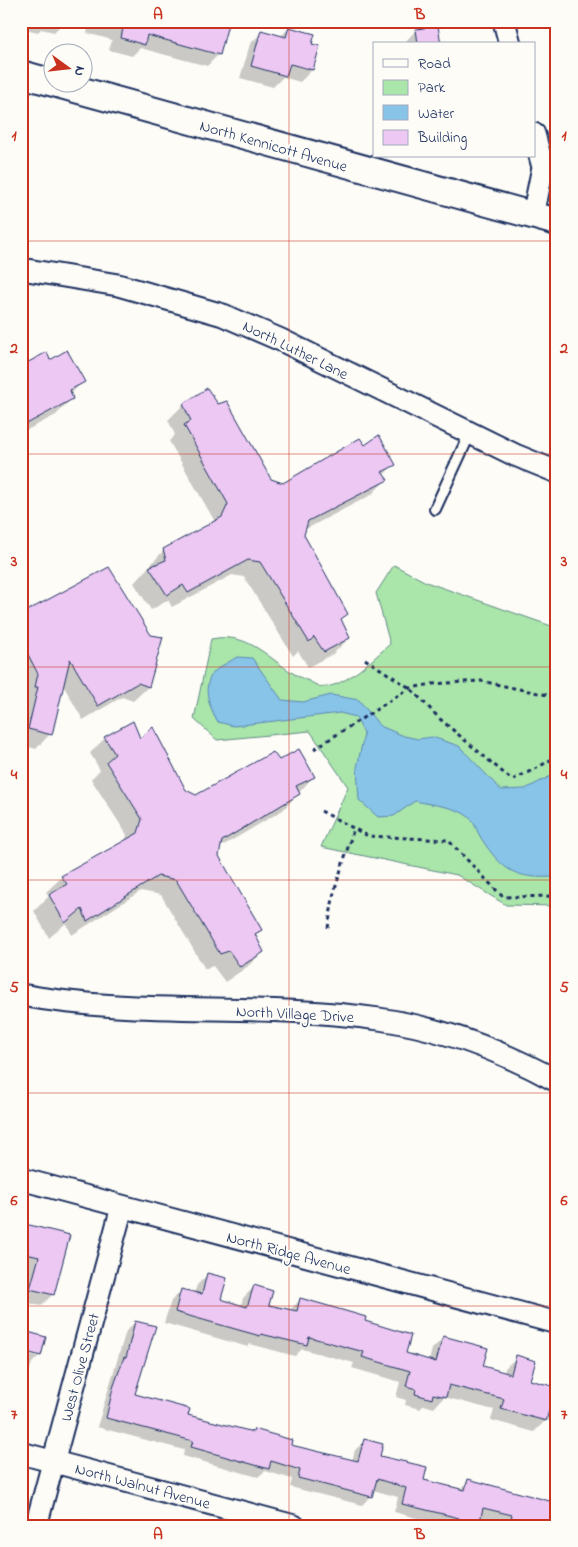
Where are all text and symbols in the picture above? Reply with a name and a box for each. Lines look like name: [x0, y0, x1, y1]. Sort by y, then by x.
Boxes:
text: A: [153, 3, 163, 27]
text: B: [414, 3, 426, 27]
north arrow: [42, 42, 92, 92]
legend: [373, 42, 536, 158]
text: Road: [418, 53, 451, 75]
text: N: [68, 64, 90, 78]
text: Park: [418, 77, 446, 99]
text: Water: [418, 103, 454, 125]
street label: North Kennicott Avenue: [197, 114, 351, 180]
text: 1: [11, 124, 17, 148]
text: 1: [561, 124, 567, 148]
text: Building: [417, 127, 467, 150]
street label: North Luther Lane: [238, 315, 353, 387]
text: 2: [9, 337, 18, 361]
text: 2: [559, 337, 568, 361]
text: 3: [10, 550, 18, 574]
text: 3: [560, 550, 568, 574]
text: 4: [10, 763, 18, 787]
text: 4: [560, 763, 568, 787]
text: 5: [9, 976, 19, 1000]
text: 5: [559, 976, 569, 1000]
street label: North Village Drive: [235, 1000, 355, 1030]
text: 6: [9, 1189, 18, 1213]
text: 6: [559, 1189, 568, 1213]
street label: North Ridge Avenue: [224, 1226, 354, 1282]
street label: West Olive Street: [55, 1310, 107, 1424]
text: 7: [11, 1403, 18, 1427]
text: 7: [561, 1403, 568, 1427]
street label: North Walnut Avenue: [72, 1457, 214, 1517]
text: A: [153, 1523, 163, 1547]
text: B: [414, 1523, 426, 1547]

